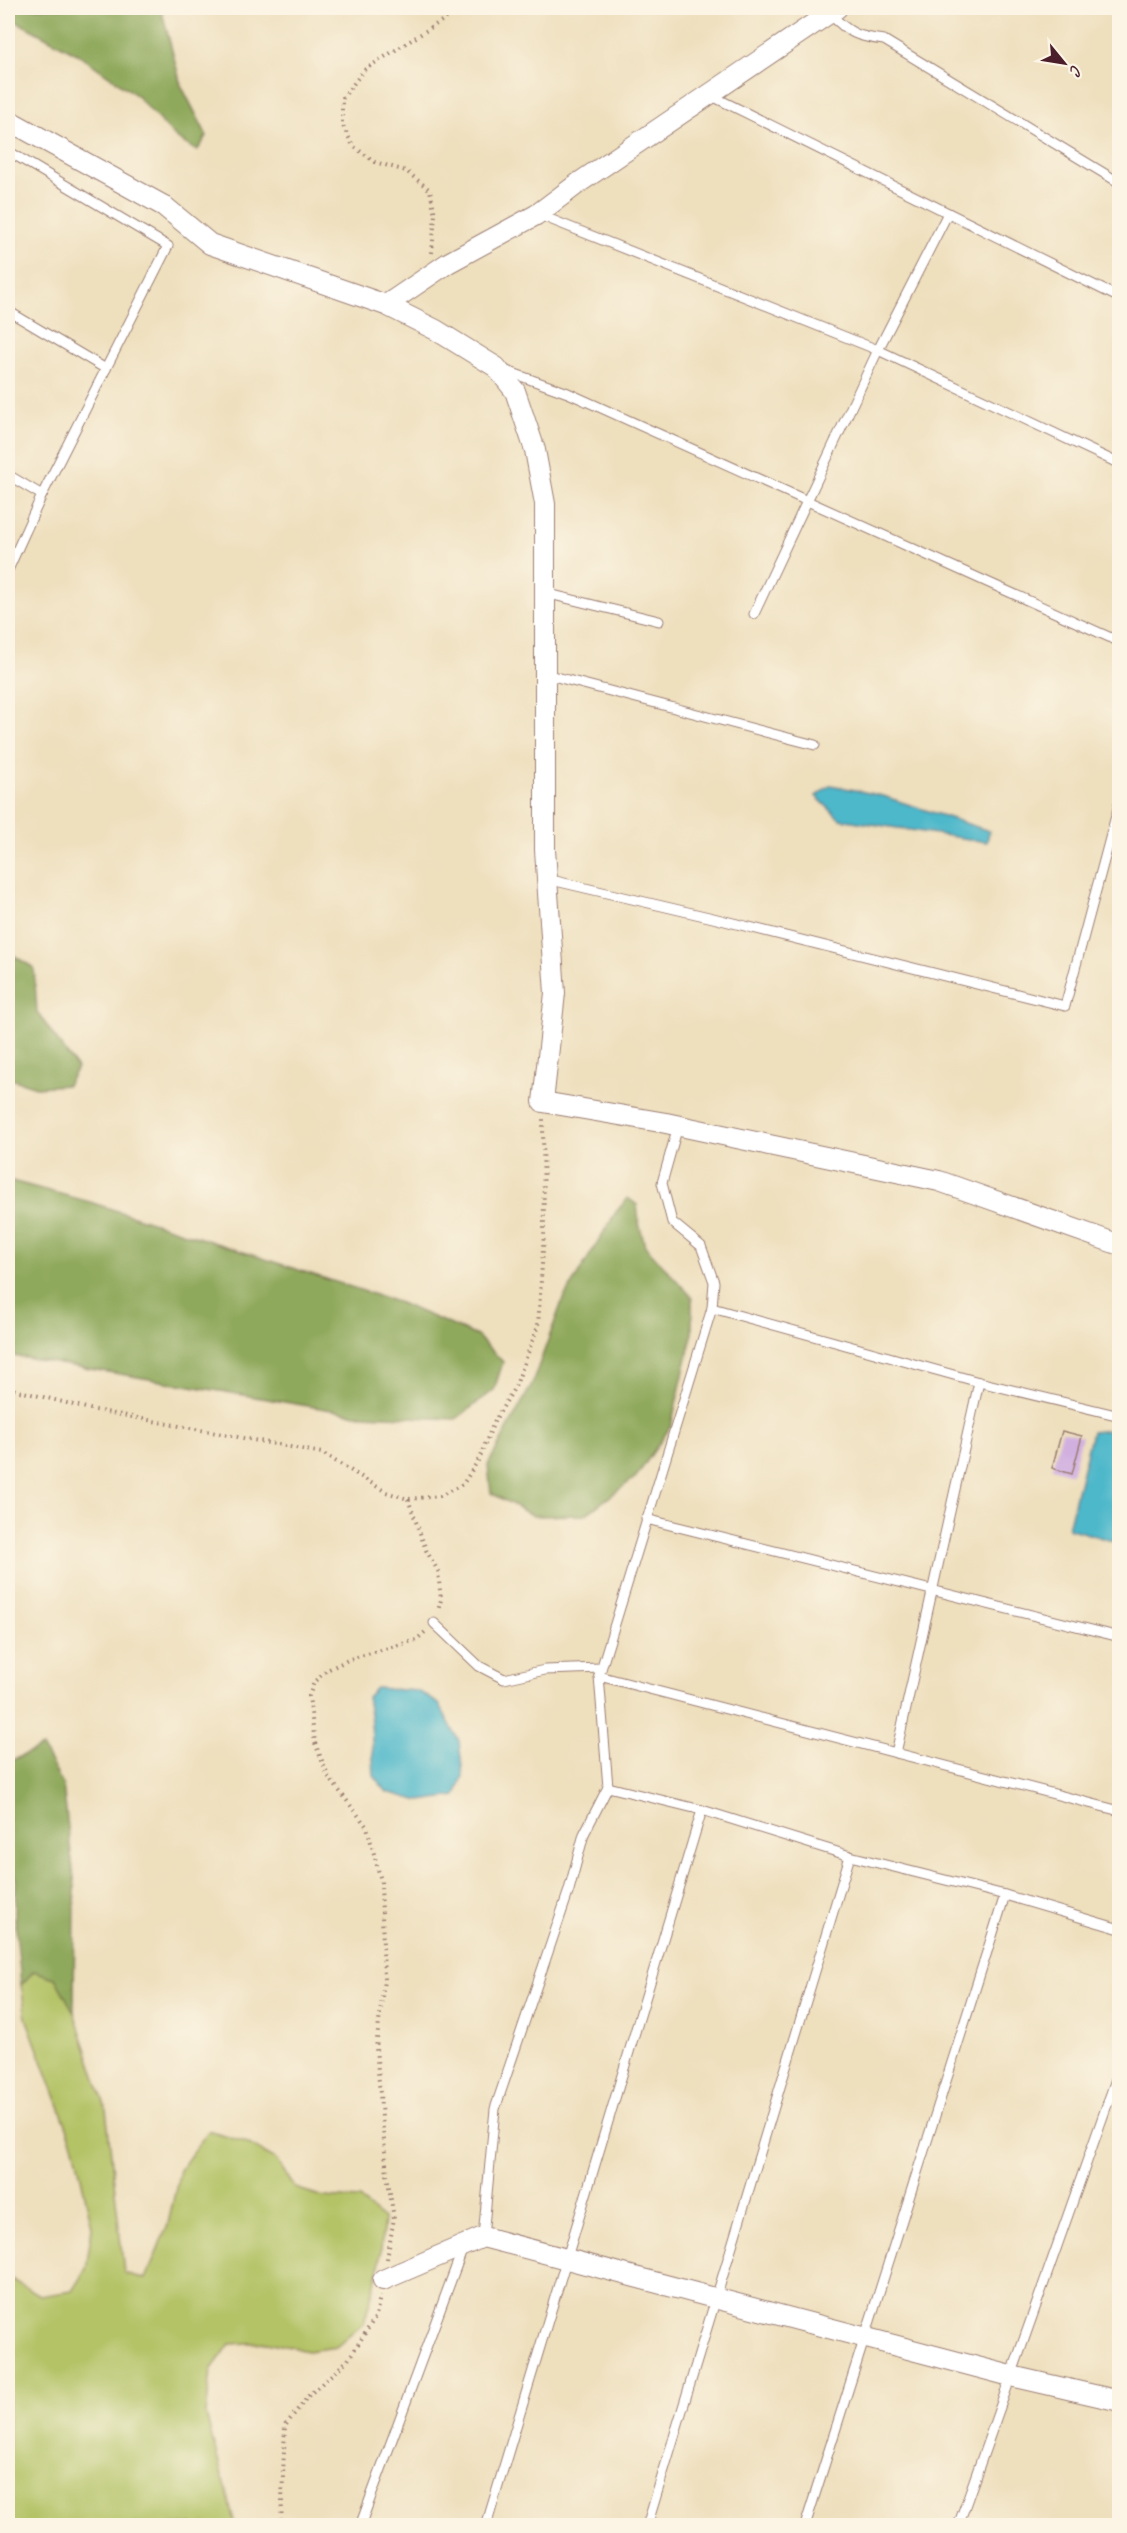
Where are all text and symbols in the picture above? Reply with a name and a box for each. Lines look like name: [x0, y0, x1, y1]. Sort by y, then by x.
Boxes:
north arrow: [1034, 33, 1094, 93]
text: С: [1064, 62, 1087, 80]

